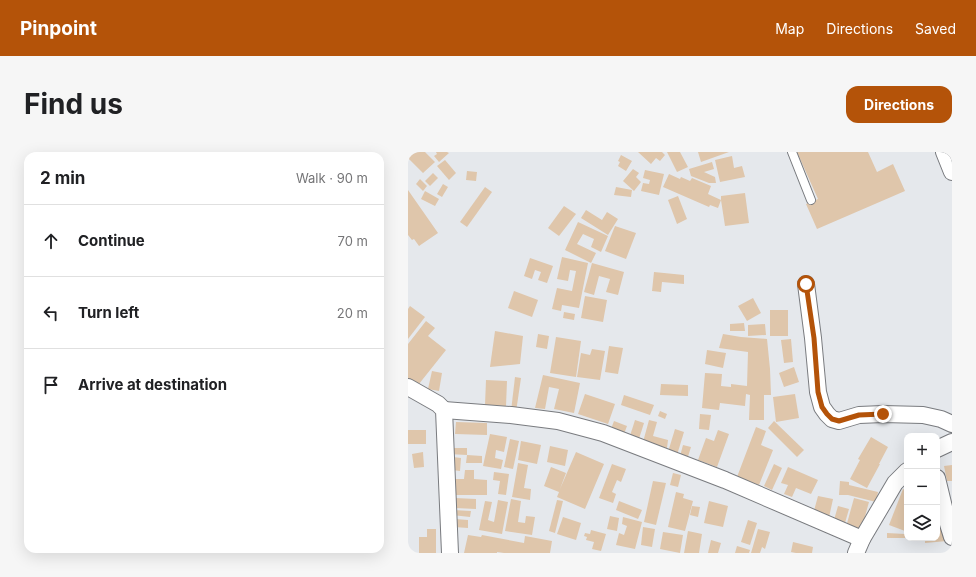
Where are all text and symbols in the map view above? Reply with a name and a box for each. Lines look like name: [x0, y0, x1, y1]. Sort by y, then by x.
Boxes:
text: Pinpoint: [20, 17, 97, 40]
text: Map: [775, 20, 804, 37]
text: Directions: [826, 20, 893, 37]
text: Saved: [915, 20, 956, 37]
button: Directions: [846, 86, 952, 123]
text: Find us: [24, 87, 123, 121]
text: 2 min: [40, 168, 85, 188]
text: Walk · 90 m: [296, 170, 368, 186]
icon: ahead: [40, 230, 62, 252]
text: Continue: [78, 231, 145, 250]
text: 70 m: [338, 233, 368, 249]
route start: [797, 275, 815, 293]
icon: left: [40, 302, 62, 324]
text: Turn left: [78, 303, 139, 322]
text: 20 m: [337, 305, 368, 321]
icon: arrive: [40, 374, 62, 396]
text: Arrive at destination: [78, 375, 227, 394]
route end: [874, 405, 892, 423]
map controls: [904, 433, 940, 541]
button: +: [904, 433, 940, 469]
button: −: [904, 469, 940, 505]
button: layers: [904, 505, 940, 541]

